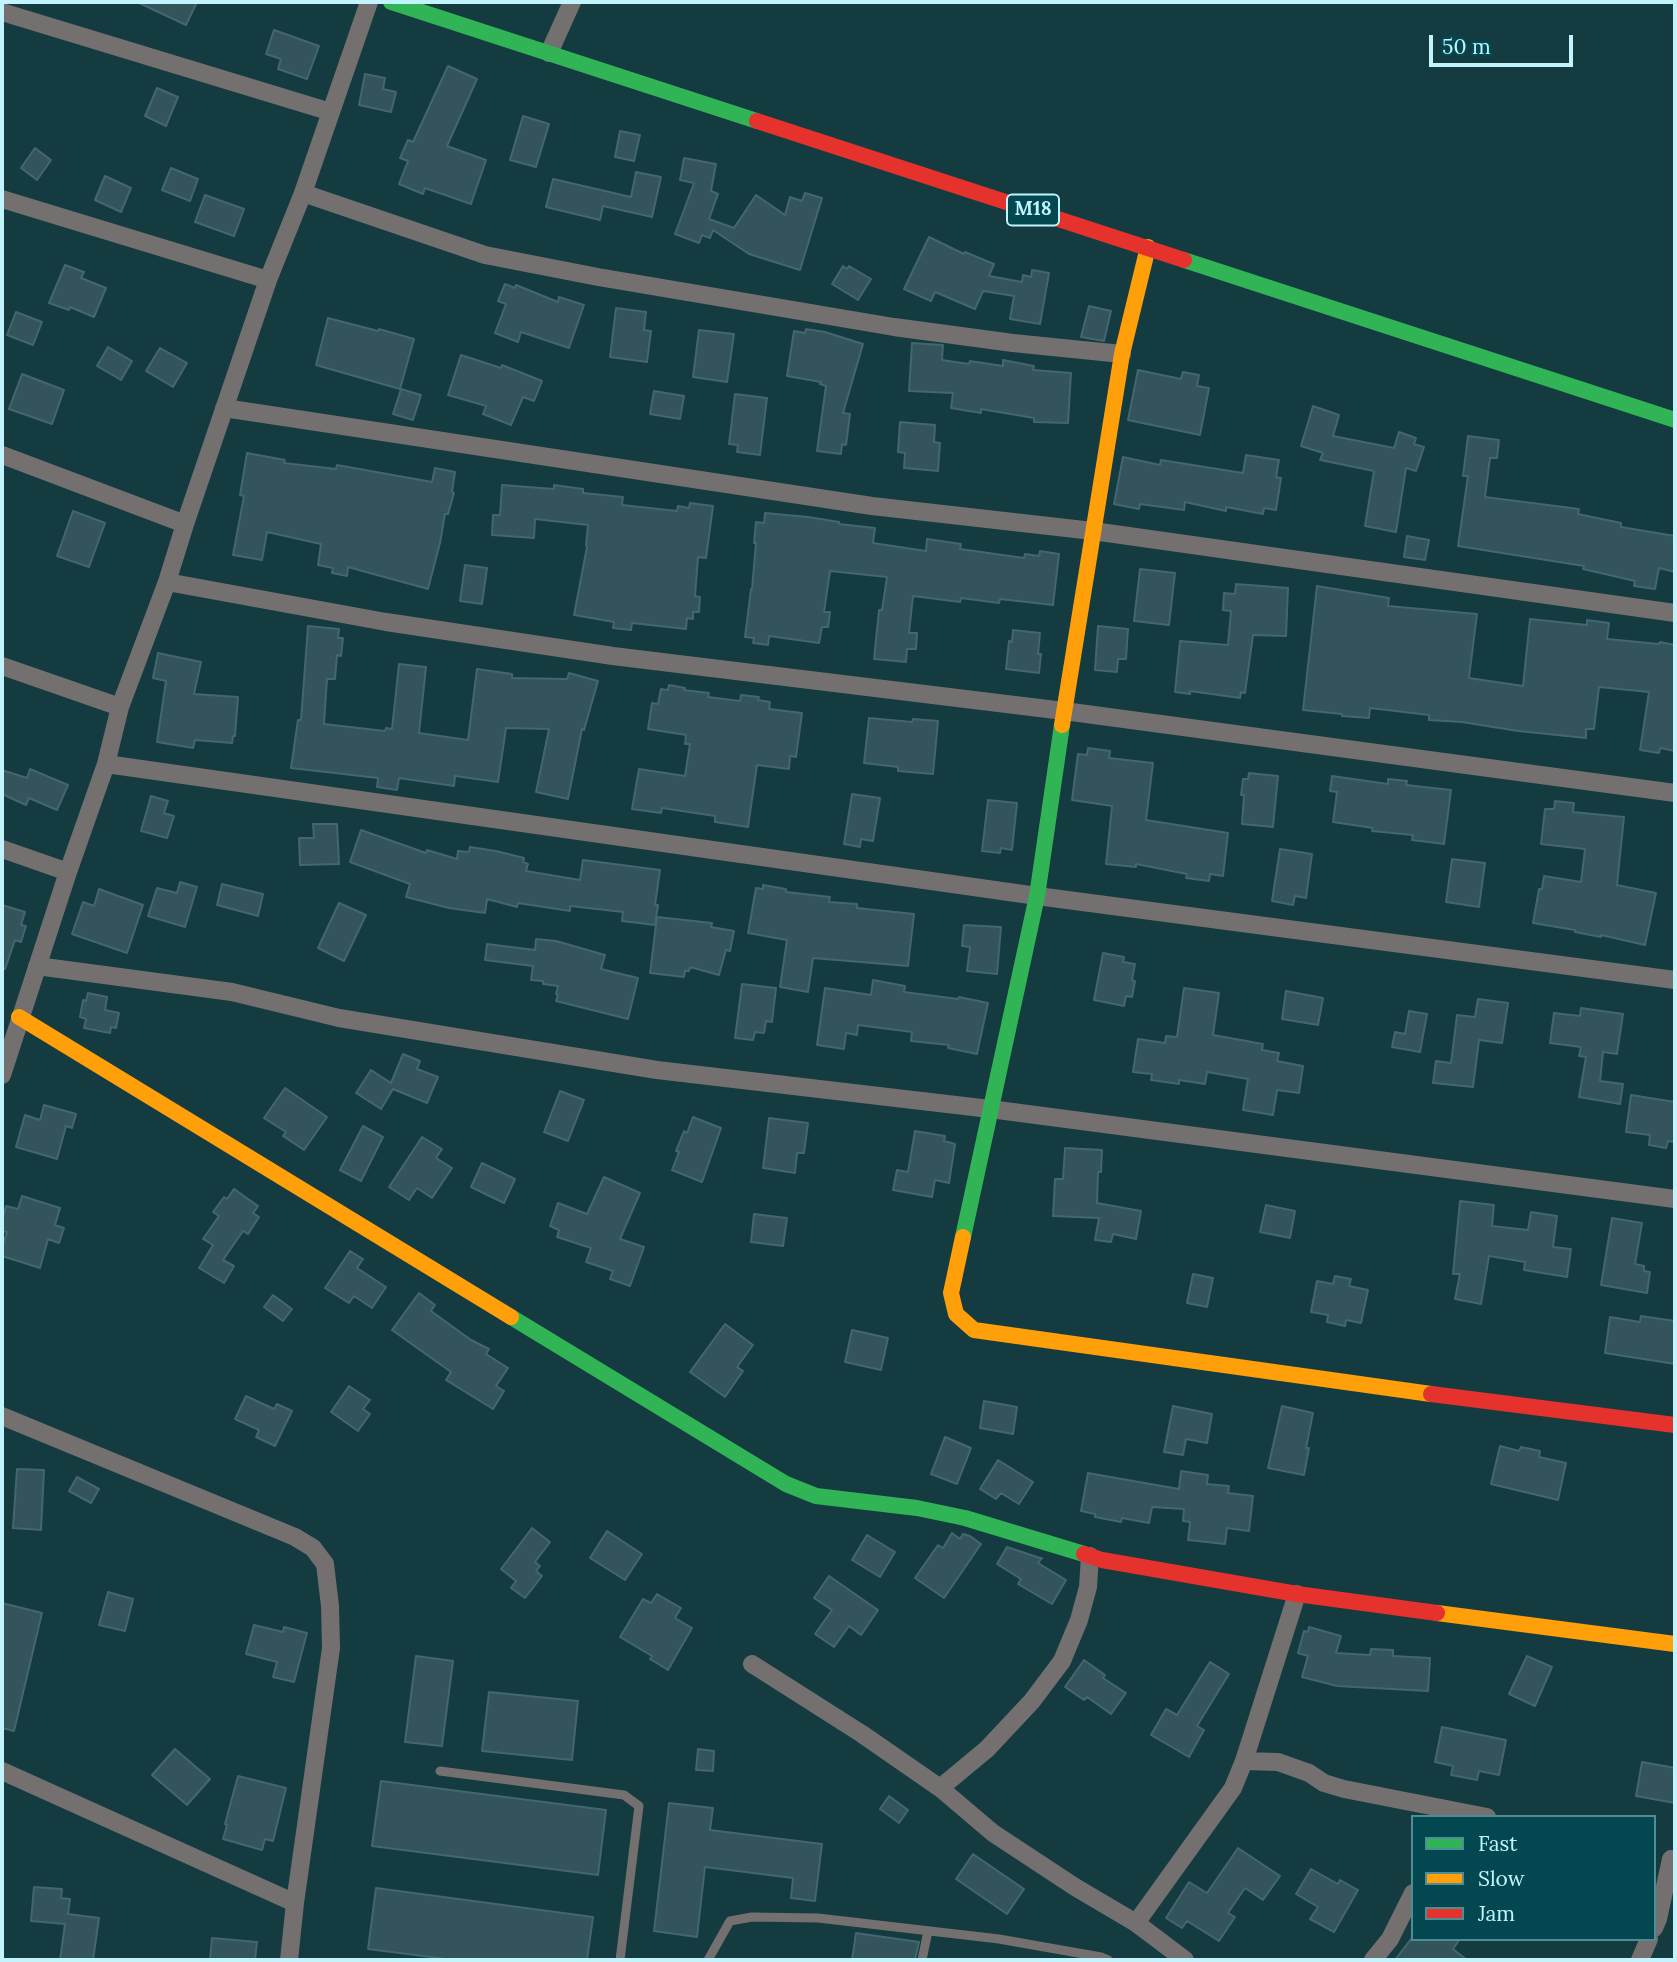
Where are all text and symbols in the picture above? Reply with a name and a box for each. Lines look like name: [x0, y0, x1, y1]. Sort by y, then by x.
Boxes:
scale bar: [1432, 21, 1576, 65]
text: 50 m: [1442, 33, 1491, 60]
road number: M18: [1007, 194, 1059, 226]
legend: [1411, 1815, 1656, 1941]
text: Fast: [1478, 1830, 1517, 1857]
text: Slow: [1478, 1865, 1525, 1892]
text: Jam: [1478, 1900, 1515, 1927]

